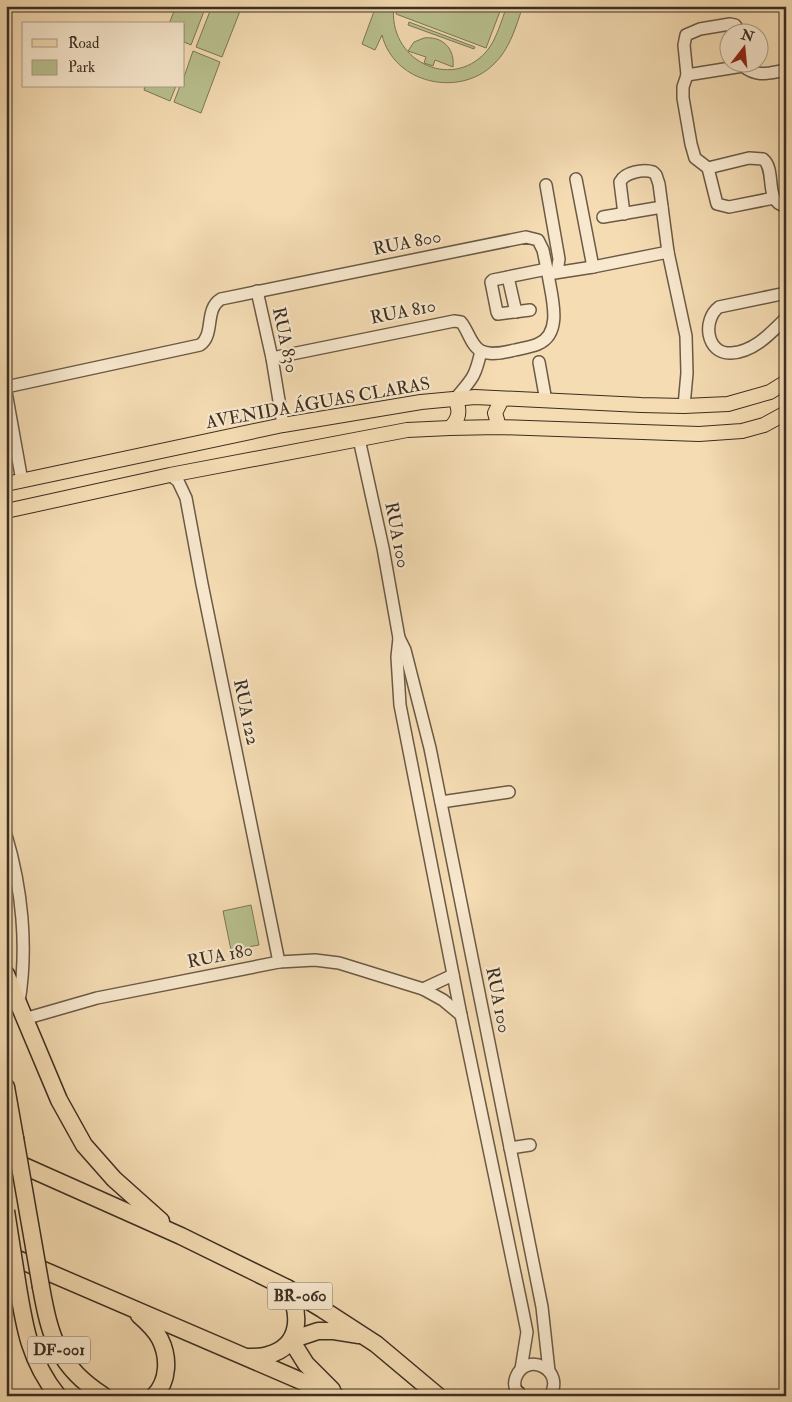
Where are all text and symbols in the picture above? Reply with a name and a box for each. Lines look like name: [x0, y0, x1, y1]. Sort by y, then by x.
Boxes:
legend: [22, 22, 185, 88]
north arrow: [720, 22, 770, 72]
text: N: [738, 26, 756, 46]
text: Road: [68, 34, 100, 53]
text: Park: [68, 58, 95, 77]
street label: RUA 800: [371, 225, 443, 261]
street label: RUA 810: [368, 294, 438, 330]
street label: RUA 830: [267, 305, 303, 375]
street label: AVENIDA ÁGUAS CLARAS: [203, 372, 432, 434]
street label: RUA 100: [379, 500, 415, 570]
street label: RUA 122: [228, 677, 264, 747]
street label: RUA 180: [185, 938, 255, 974]
street label: RUA 100: [480, 965, 516, 1035]
road number: BR-060: [268, 1282, 332, 1310]
road number: DF-001: [28, 1336, 90, 1364]

